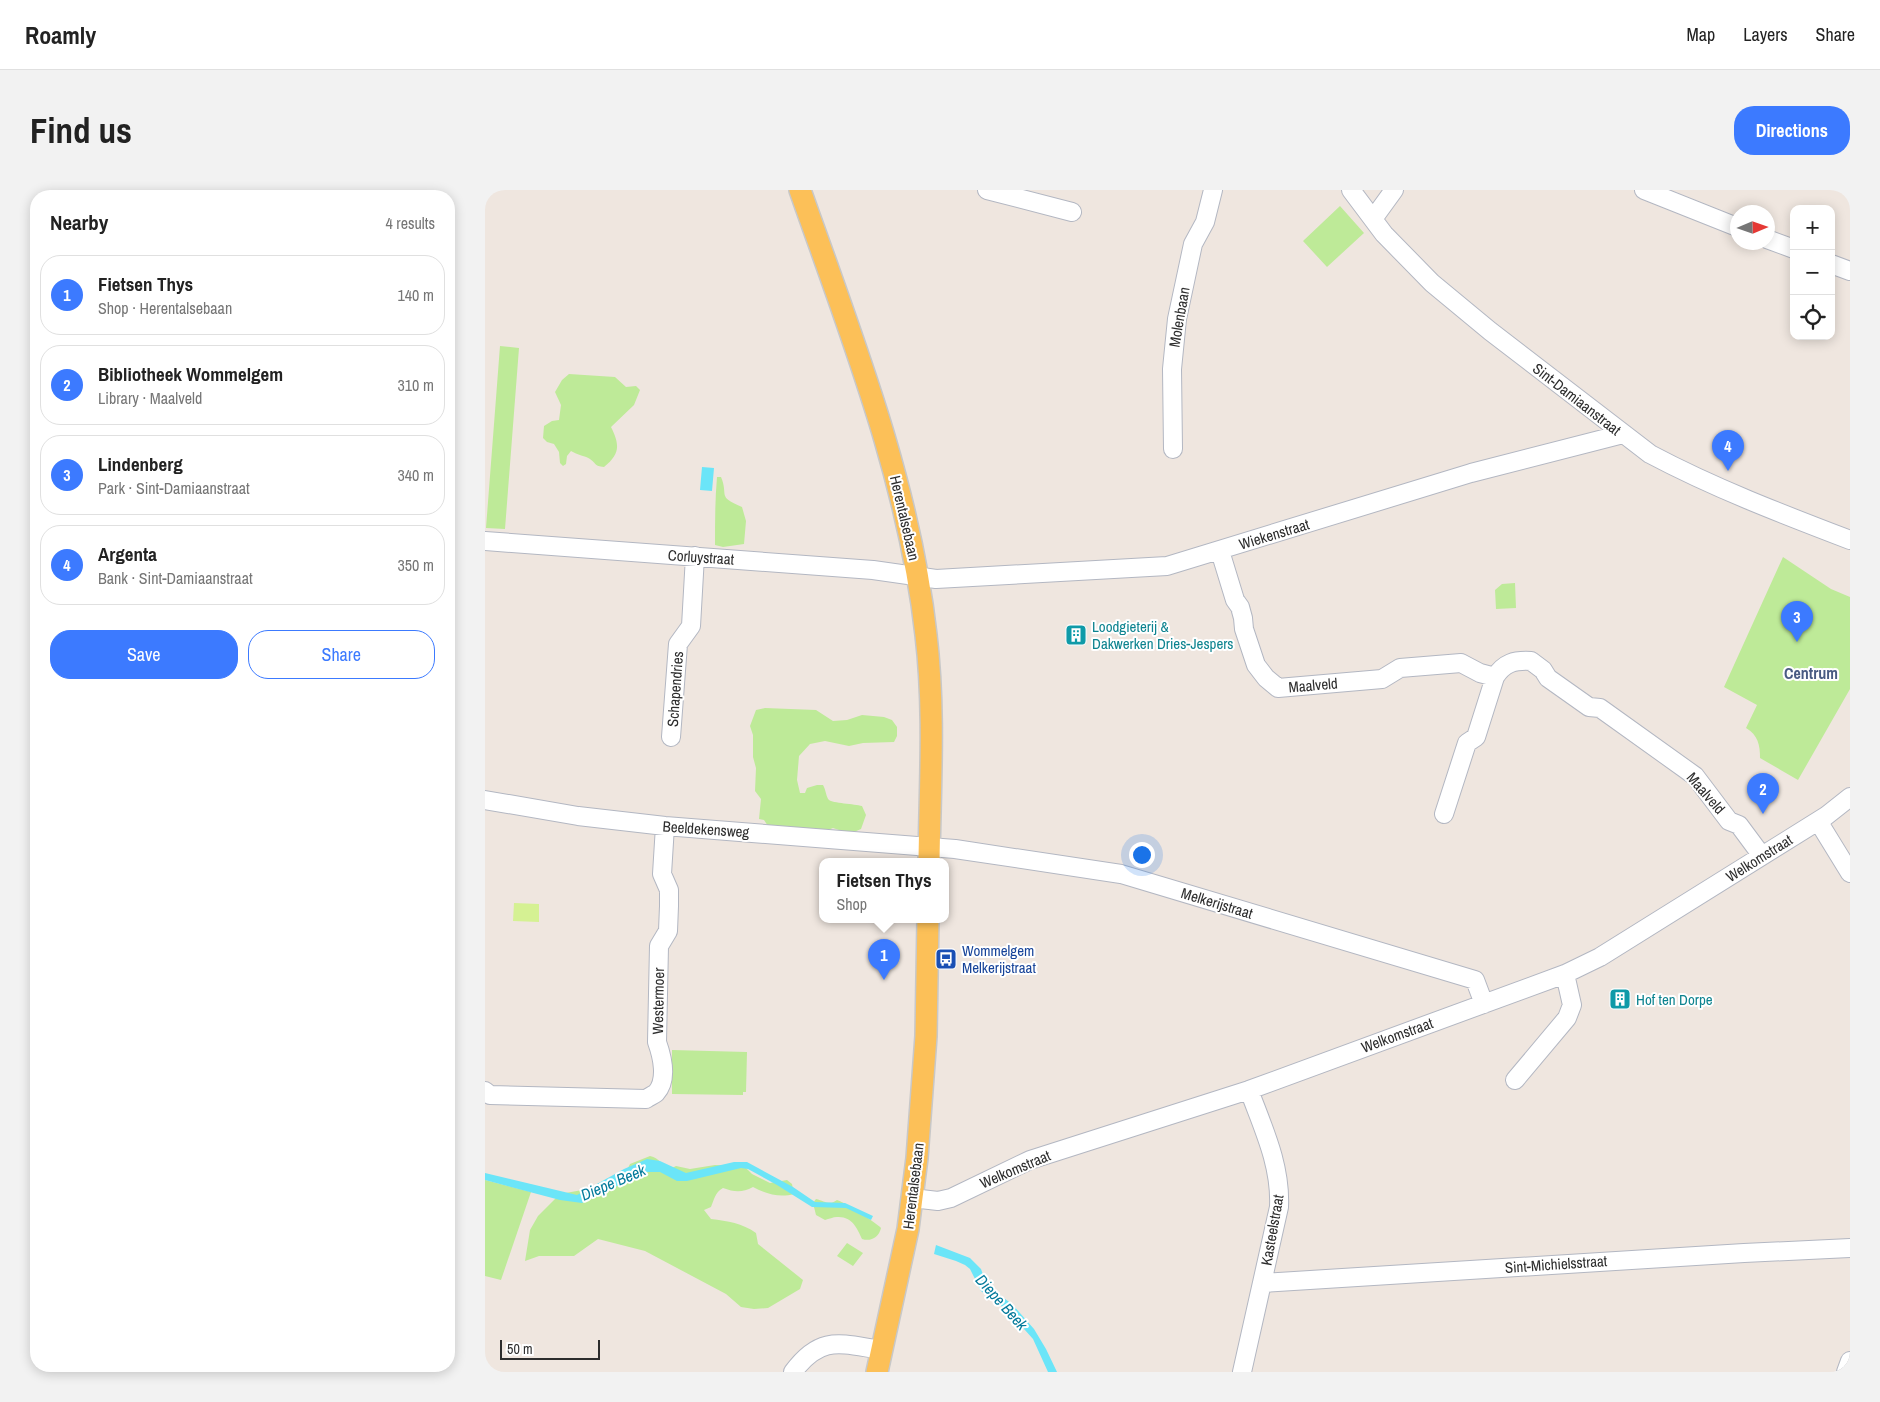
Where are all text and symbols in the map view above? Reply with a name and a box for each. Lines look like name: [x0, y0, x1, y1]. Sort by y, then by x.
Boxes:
text: Roamly: [25, 19, 96, 51]
text: Map: [1687, 22, 1715, 47]
text: Layers: [1743, 22, 1788, 47]
text: Share: [1816, 22, 1855, 47]
button: Directions: [1734, 106, 1850, 155]
text: Find us: [30, 107, 132, 154]
north arrow: [1730, 205, 1775, 250]
map controls: [1790, 205, 1835, 340]
button: +: [1790, 205, 1835, 250]
text: Nearby: [50, 208, 108, 237]
text: 4 results: [385, 212, 435, 234]
button: −: [1790, 250, 1835, 295]
text: Fietsen Thys: [98, 271, 193, 297]
text: 1: [63, 284, 71, 306]
text: 140 m: [398, 284, 434, 306]
street label: Molenbaan: [1163, 285, 1195, 349]
button: locate: [1790, 295, 1835, 340]
text: Shop · Herentalsebaan: [98, 297, 232, 319]
street label: Sint-Damiaanstraat: [1529, 358, 1626, 440]
text: Bibliotheek Wommelgem: [98, 361, 283, 387]
text: 2: [63, 374, 71, 396]
text: 310 m: [398, 374, 434, 396]
text: Library · Maalveld: [98, 387, 202, 409]
pin: 4: [1712, 430, 1744, 471]
text: Lindenberg: [98, 451, 183, 477]
text: 3: [63, 464, 71, 486]
text: 340 m: [398, 464, 434, 486]
street label: Herentalsebaan: [885, 473, 925, 563]
text: Park · Sint-Damiaanstraat: [98, 477, 250, 499]
street label: Wiekenstraat: [1236, 513, 1312, 555]
text: Argenta: [98, 541, 157, 567]
street label: Corluystraat: [667, 544, 735, 570]
text: 4: [63, 554, 71, 576]
text: 350 m: [398, 554, 434, 576]
text: Bank · Sint-Damiaanstraat: [98, 567, 253, 589]
pin: 3: [1781, 601, 1813, 642]
place label: Loodgieterij & Dakwerken Dries-Jespers: [1092, 616, 1233, 654]
building icon: Loodgieterij & Dakwerken Dries-Jespers: [1064, 623, 1088, 647]
button: Save: [50, 630, 238, 679]
button: Share: [248, 630, 435, 679]
street label: Schapendries: [662, 650, 688, 728]
district label: Centrum: [1784, 662, 1838, 684]
street label: Maalveld: [1288, 672, 1338, 698]
street label: Maalveld: [1682, 768, 1730, 818]
pin: 2: [1747, 773, 1779, 814]
street label: Beeldekensweg: [662, 815, 750, 843]
street label: Welkomstraat: [1722, 829, 1797, 887]
your location: [1129, 842, 1155, 868]
popup: [819, 858, 949, 923]
text: Fietsen Thys: [836, 867, 932, 893]
street label: Melkerijstraat: [1179, 882, 1256, 924]
text: Shop: [836, 893, 867, 915]
pin: 1: [868, 939, 900, 980]
place label: Wommelgem Melkerijstraat: [962, 940, 1036, 978]
bus stop icon: Wommelgem Melkerijstraat: [934, 947, 958, 971]
street label: Westermoer: [647, 967, 669, 1035]
building icon: Hof ten Dorpe: [1608, 987, 1632, 1011]
place label: Hof ten Dorpe: [1636, 989, 1713, 1010]
street label: Welkomstraat: [1358, 1012, 1436, 1058]
street label: Herentalsebaan: [897, 1142, 929, 1230]
street label: Welkomstraat: [976, 1144, 1054, 1193]
water label: Diepe Beek: [577, 1158, 649, 1206]
street label: Kasteelstraat: [1255, 1192, 1289, 1267]
street label: Sint-Michielsstraat: [1504, 1250, 1608, 1278]
water label: Diepe Beek: [971, 1269, 1033, 1335]
scale bar: [500, 1337, 600, 1360]
text: 50 m: [507, 1340, 533, 1358]

